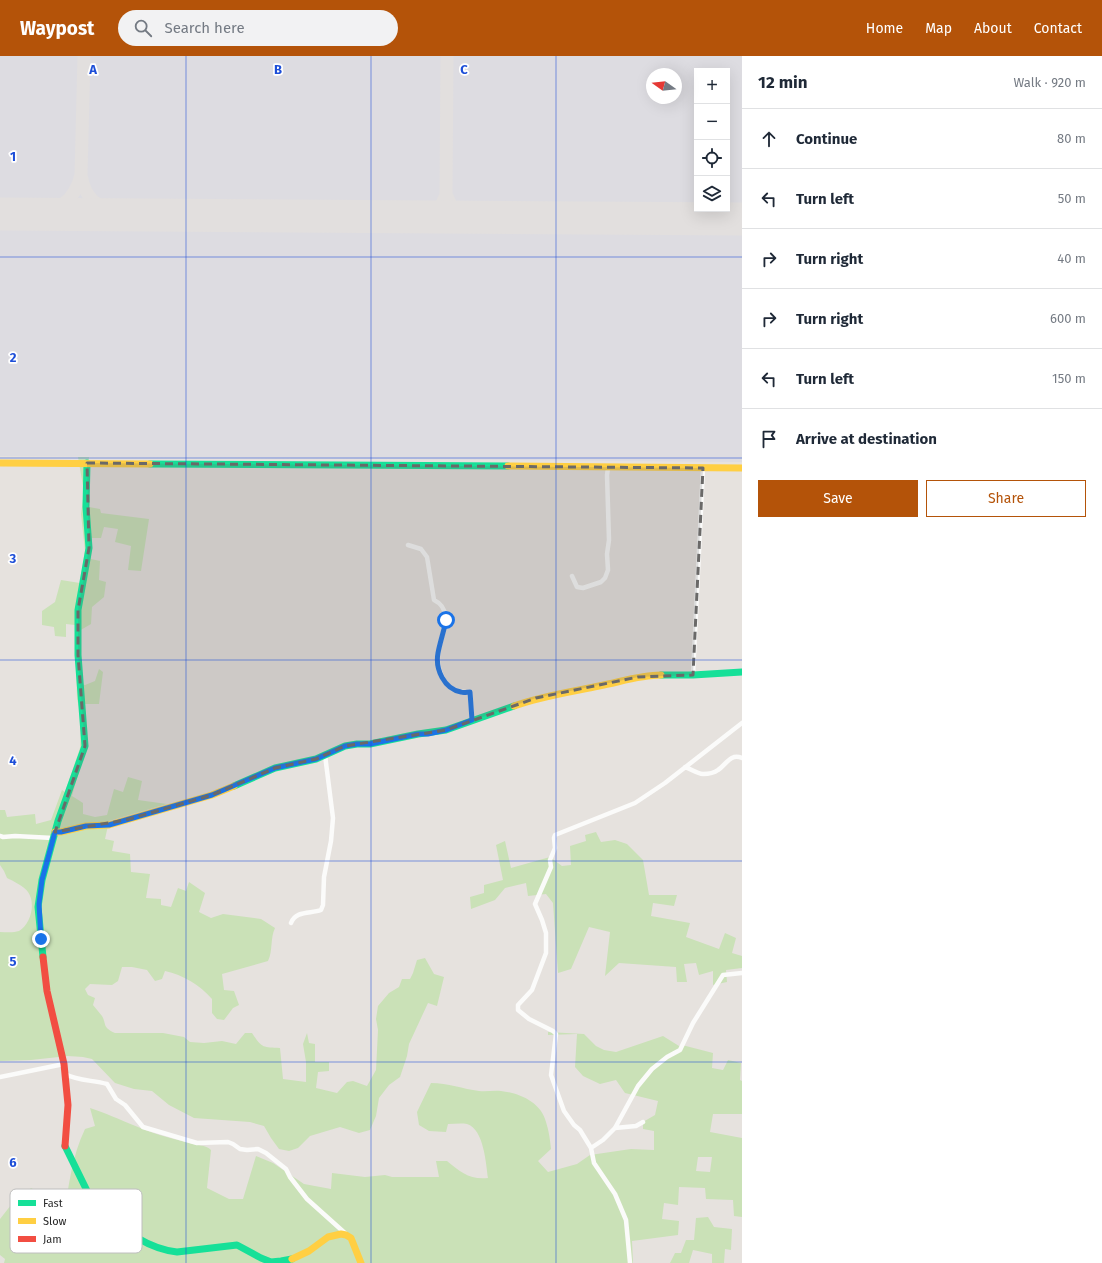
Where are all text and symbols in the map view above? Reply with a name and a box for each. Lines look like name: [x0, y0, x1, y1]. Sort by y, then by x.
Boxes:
search box: [118, 10, 398, 46]
text: Waypost: [20, 17, 94, 40]
icon: search: [132, 17, 154, 39]
text: Search here: [164, 19, 245, 37]
text: Home: [866, 20, 903, 37]
text: Map: [925, 20, 952, 37]
text: About: [974, 20, 1012, 37]
text: Contact: [1034, 20, 1082, 37]
text: A: [88, 62, 97, 77]
text: B: [274, 62, 282, 77]
text: C: [460, 62, 468, 77]
north arrow: [646, 68, 682, 104]
map controls: [694, 68, 730, 212]
button: +: [694, 68, 730, 104]
text: 12 min: [758, 72, 808, 93]
text: Walk · 920 m: [1013, 75, 1086, 90]
button: −: [694, 104, 730, 140]
icon: ahead: [758, 128, 780, 150]
text: Continue: [796, 130, 857, 148]
text: 80 m: [1057, 131, 1086, 146]
button: locate: [694, 140, 730, 176]
text: 1: [10, 149, 16, 164]
button: layers: [694, 176, 730, 212]
icon: left: [758, 188, 780, 210]
text: Turn left: [796, 190, 854, 208]
text: 50 m: [1058, 191, 1086, 206]
icon: right: [758, 248, 780, 270]
text: Turn right: [796, 250, 863, 268]
text: 40 m: [1057, 251, 1086, 266]
icon: right: [758, 308, 780, 330]
text: Turn right: [796, 310, 863, 328]
text: 600 m: [1050, 311, 1086, 326]
text: 2: [10, 350, 17, 365]
icon: left: [758, 368, 780, 390]
text: Turn left: [796, 370, 854, 388]
text: 150 m: [1052, 371, 1086, 386]
icon: arrive: [758, 428, 780, 450]
text: Arrive at destination: [796, 430, 937, 448]
button: Save: [758, 480, 918, 517]
button: Share: [926, 480, 1086, 517]
text: 3: [9, 551, 17, 566]
route start: [437, 611, 455, 629]
text: 4: [9, 753, 17, 768]
route end: [32, 930, 50, 948]
text: 5: [10, 954, 17, 969]
text: 6: [9, 1155, 17, 1170]
legend: [10, 1189, 142, 1253]
text: Fast: [43, 1197, 63, 1210]
text: Slow: [43, 1215, 67, 1228]
text: Jam: [43, 1233, 62, 1246]

